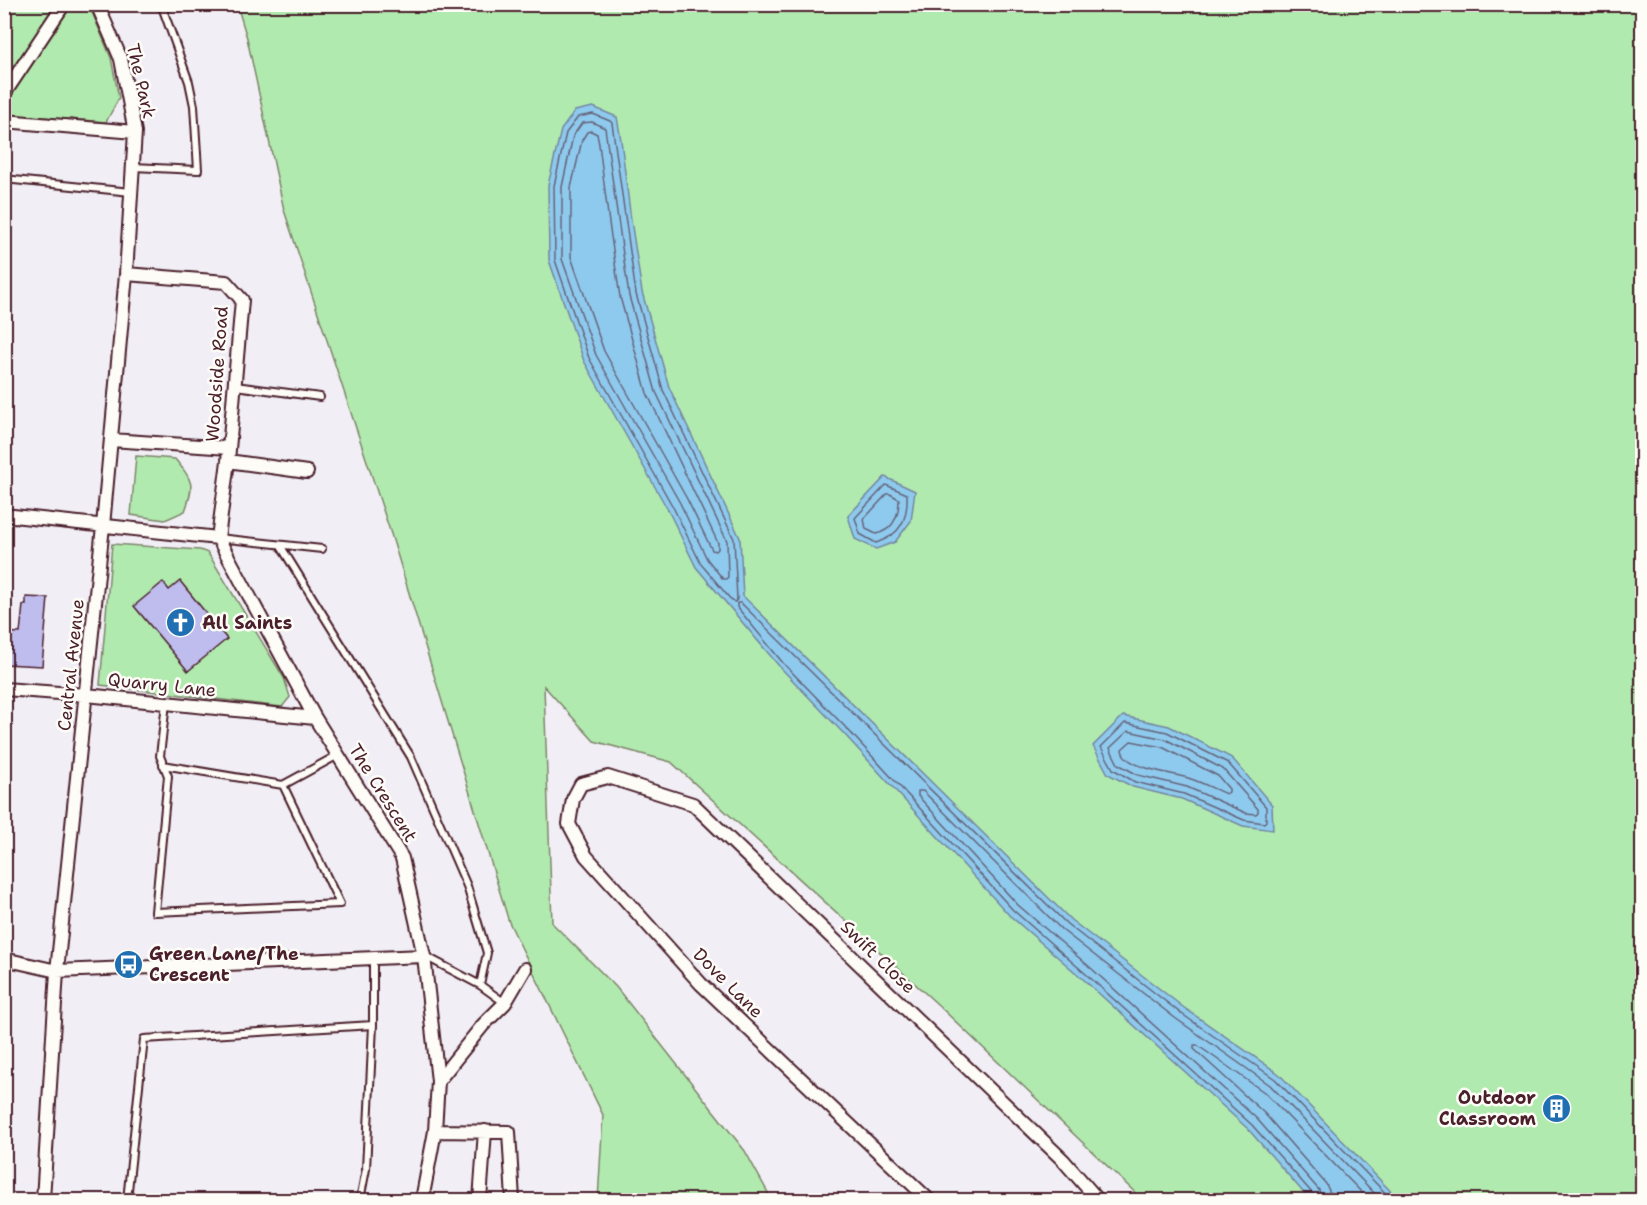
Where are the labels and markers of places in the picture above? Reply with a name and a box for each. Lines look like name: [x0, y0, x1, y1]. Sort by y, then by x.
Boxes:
church icon: All Saints: [165, 607, 197, 639]
place label: All Saints: [202, 611, 292, 635]
place label: Green Lane/The Crescent: [149, 942, 299, 987]
bus stop icon: Green Lane/The Crescent: [112, 948, 144, 980]
place label: Outdoor Classroom: [1439, 1086, 1537, 1131]
building icon: Outdoor Classroom: [1541, 1092, 1573, 1124]

